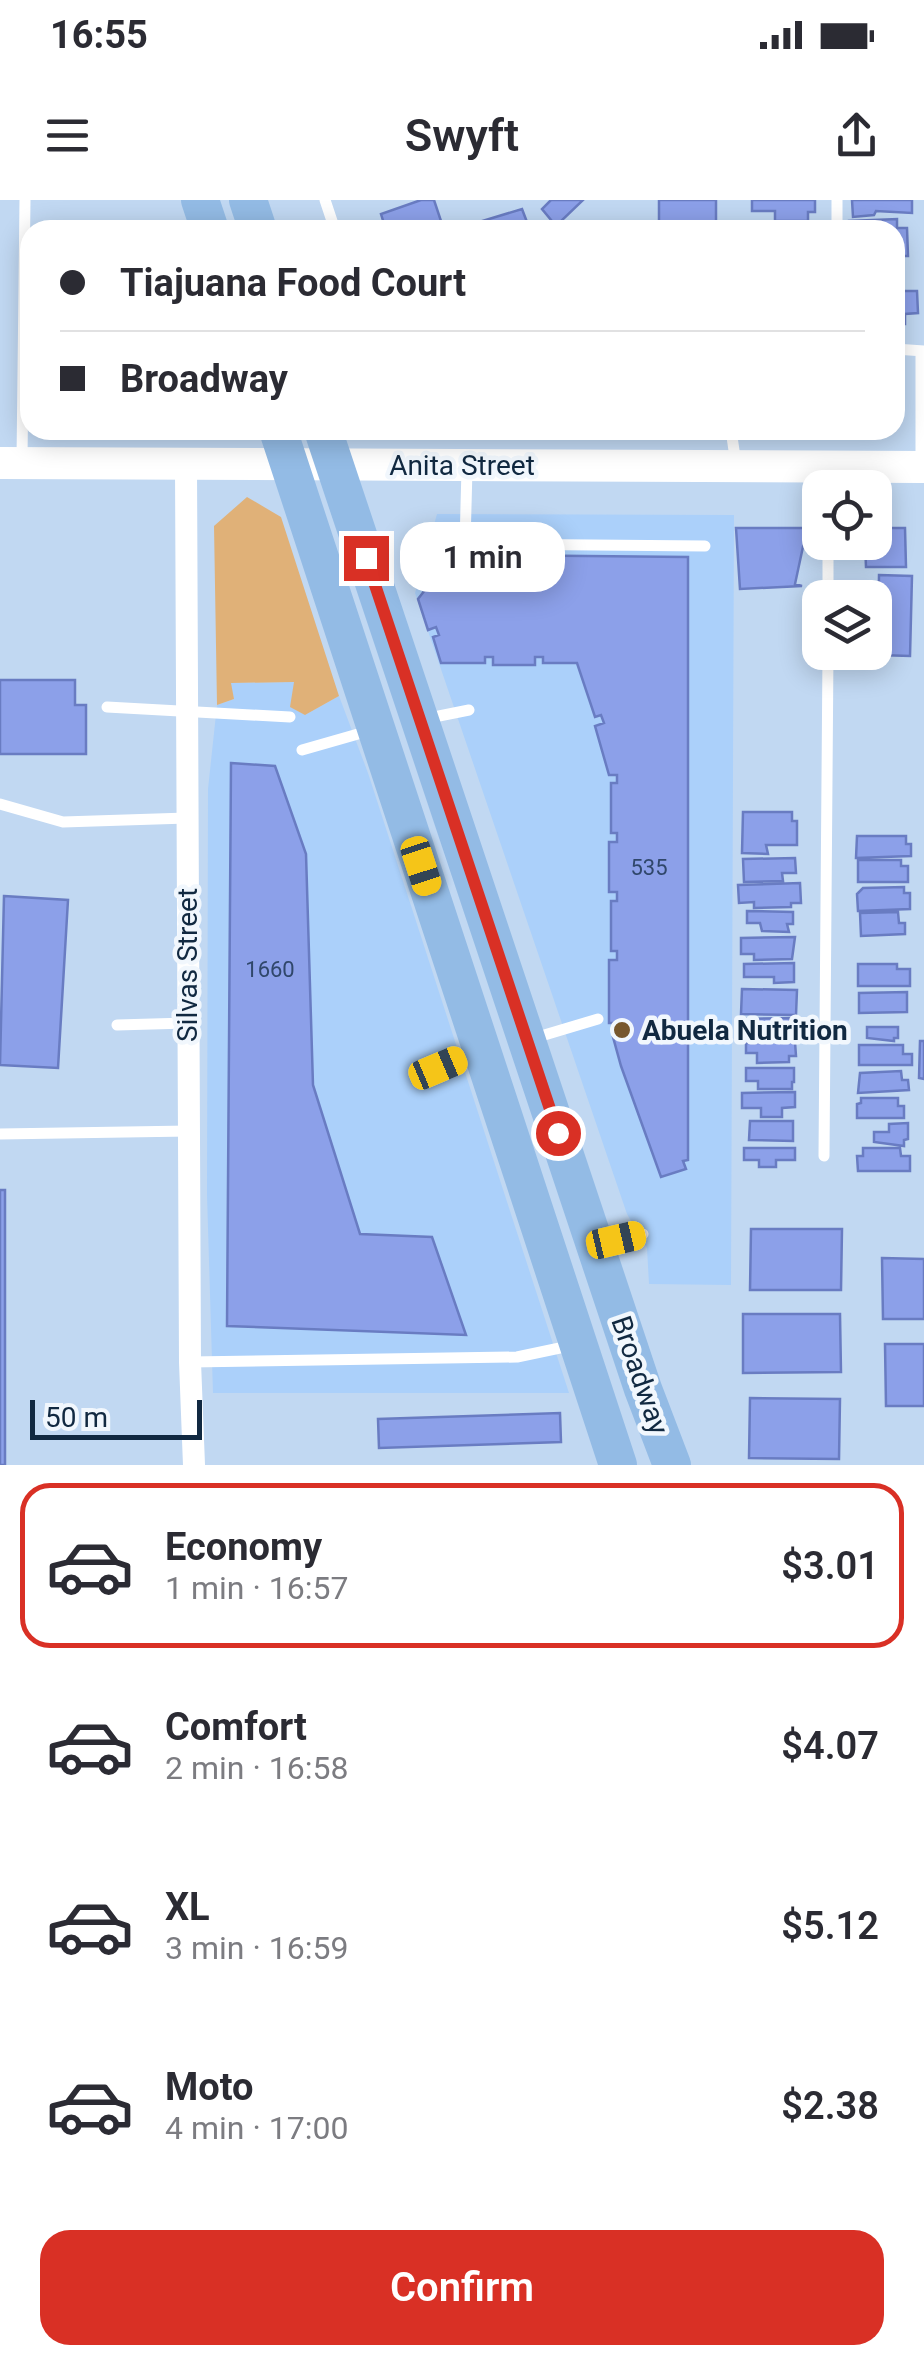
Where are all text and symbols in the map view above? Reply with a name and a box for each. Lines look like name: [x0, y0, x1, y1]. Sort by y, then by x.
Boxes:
text: 16:55: [50, 13, 148, 57]
icon: menu: [40, 108, 95, 163]
icon: share: [829, 108, 884, 163]
text: Swyft: [405, 109, 519, 162]
text: Tiajuana Food Court: [120, 261, 466, 305]
text: Broadway: [120, 357, 288, 401]
street label: Anita Street: [389, 449, 535, 482]
map controls: [802, 470, 892, 670]
button: locate: [802, 470, 892, 560]
callout: 1 min: [401, 523, 566, 593]
route end: [344, 536, 389, 581]
text: 1 min: [442, 538, 523, 576]
button: layers: [802, 580, 892, 670]
car: [397, 833, 445, 899]
house number: 535: [630, 855, 668, 880]
street label: Silvas Street: [171, 888, 204, 1042]
house number: 1660: [245, 957, 295, 982]
place label: Abuela Nutrition: [642, 1014, 848, 1047]
marker: Abuela Nutrition: [611, 1019, 633, 1041]
car: [405, 1042, 471, 1094]
route start: [536, 1111, 581, 1156]
car: [583, 1219, 649, 1261]
street label: Broadway: [604, 1311, 676, 1439]
scale bar: [30, 1395, 202, 1440]
text: 50 m: [45, 1401, 108, 1434]
icon: car: [45, 1521, 135, 1611]
text: Economy: [165, 1525, 322, 1569]
text: $3.01: [781, 1544, 879, 1588]
text: 1 min · 16:57: [165, 1569, 348, 1607]
icon: car: [45, 1701, 135, 1791]
text: Comfort: [165, 1705, 307, 1749]
text: $4.07: [781, 1724, 879, 1768]
text: 2 min · 16:58: [165, 1749, 348, 1787]
icon: car: [45, 1881, 135, 1971]
text: XL: [165, 1885, 210, 1929]
text: $5.12: [781, 1904, 879, 1948]
text: 3 min · 16:59: [165, 1929, 348, 1967]
icon: car: [45, 2061, 135, 2151]
text: Moto: [165, 2065, 254, 2109]
text: $2.38: [781, 2084, 879, 2128]
text: 4 min · 17:00: [165, 2109, 348, 2147]
button: Confirm: [40, 2230, 884, 2345]

